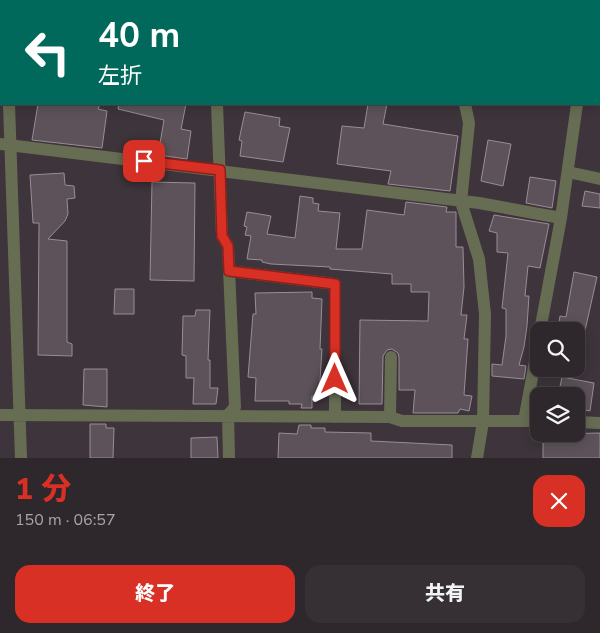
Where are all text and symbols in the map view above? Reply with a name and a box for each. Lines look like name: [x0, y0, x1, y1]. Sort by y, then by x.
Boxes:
text: 40 m: [98, 12, 180, 59]
icon: left: [15, 20, 80, 85]
text: 左折: [98, 61, 142, 91]
pin: [123, 140, 165, 182]
icon: arrive: [130, 147, 158, 175]
map controls: [530, 322, 585, 442]
button: search: [530, 322, 585, 377]
position arrow: [308, 352, 360, 404]
button: layers: [530, 387, 585, 442]
text: 1 分: [15, 469, 71, 510]
button: close: [533, 475, 585, 527]
text: 150 m · 06:57: [15, 509, 116, 531]
button: 終了: [15, 565, 295, 623]
button: 共有: [305, 565, 585, 623]

